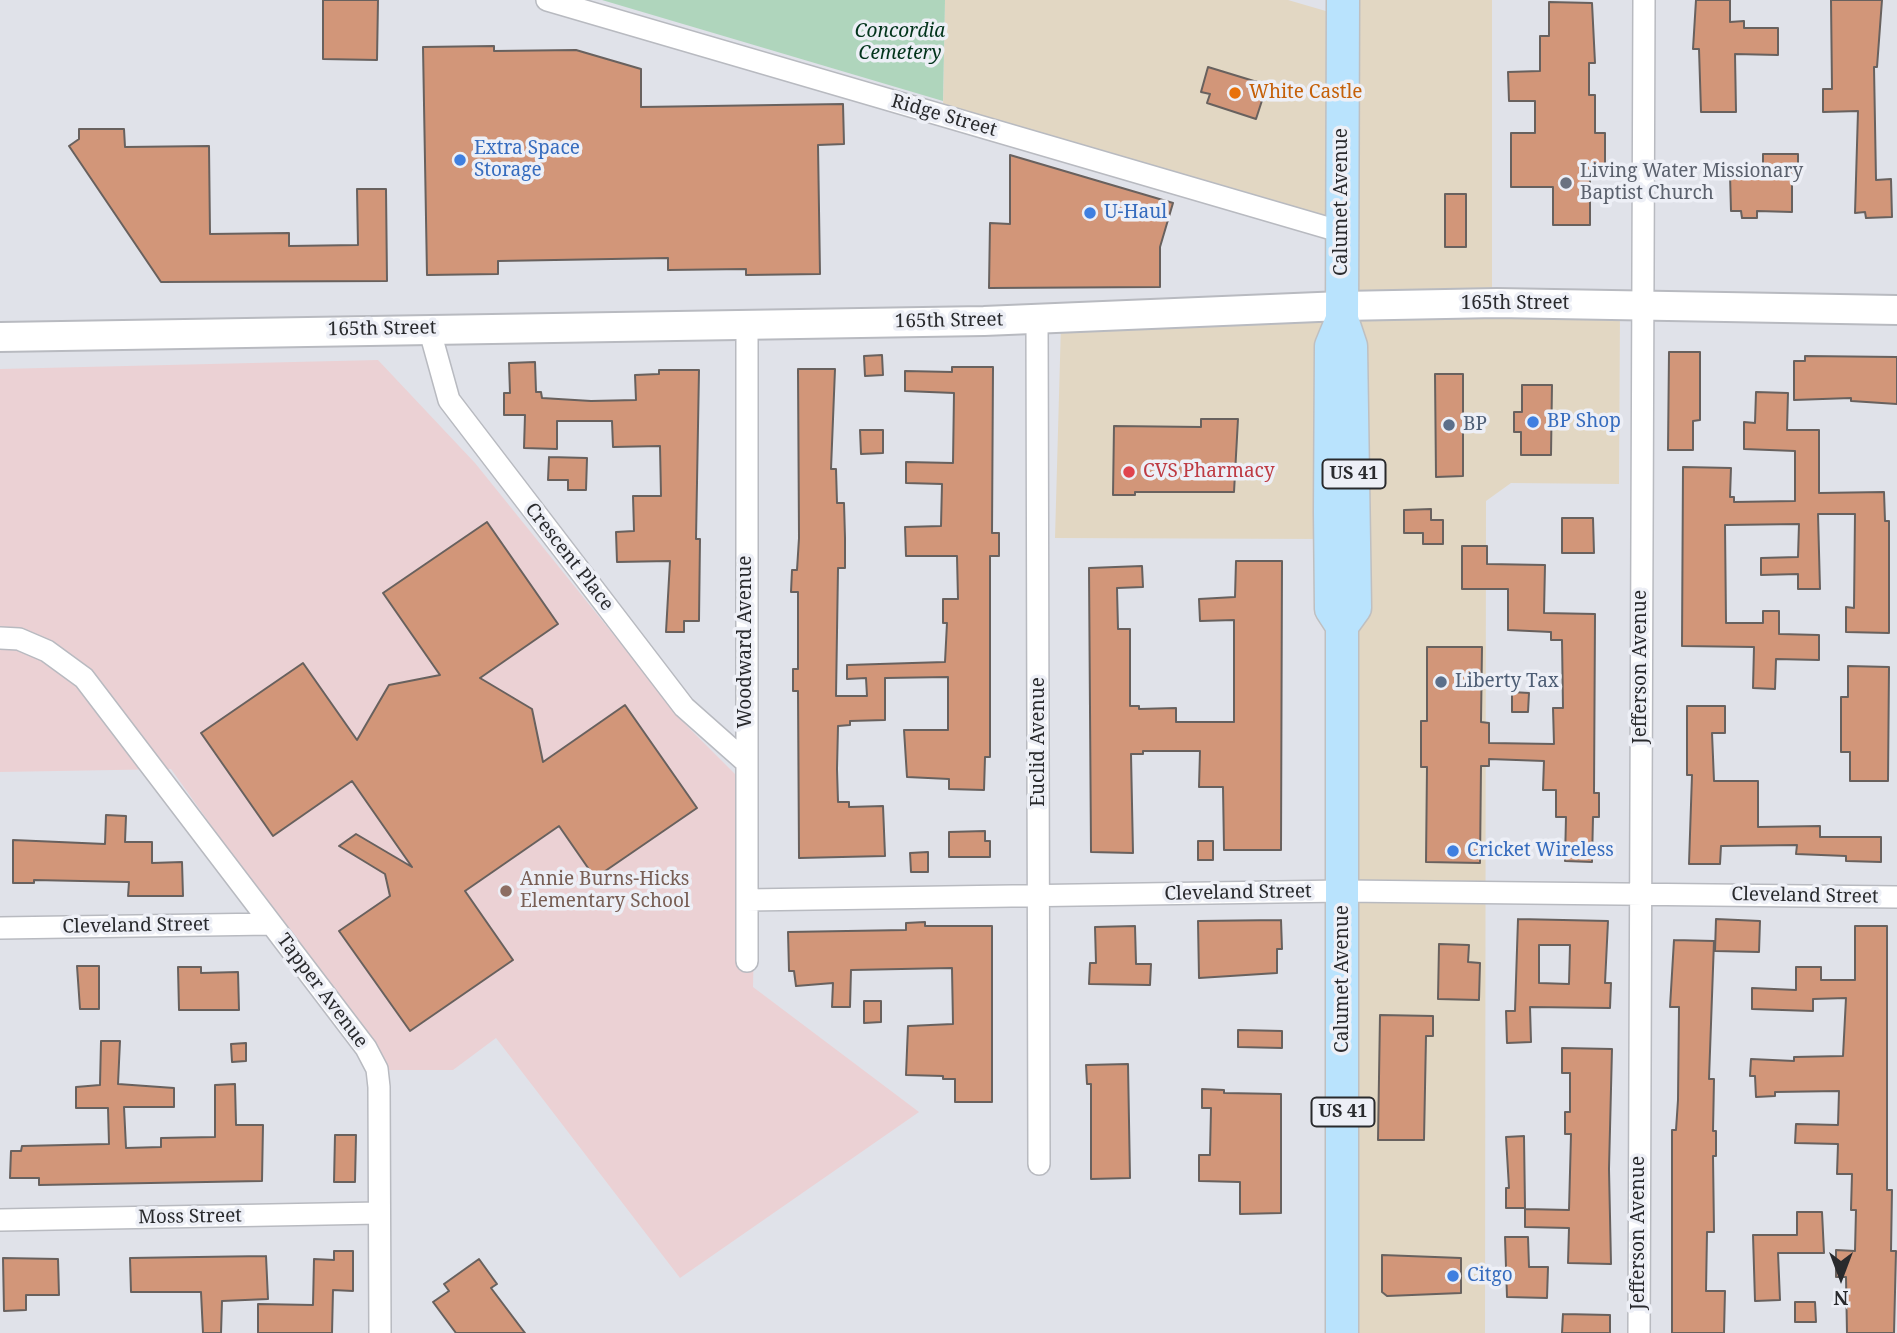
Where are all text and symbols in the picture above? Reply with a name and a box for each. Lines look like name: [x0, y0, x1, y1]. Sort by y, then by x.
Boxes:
park label: Concordia Cemetery: [855, 21, 945, 65]
place label: White Castle: [1249, 82, 1363, 104]
marker: White Castle: [1227, 85, 1243, 101]
street label: Ridge Street: [889, 90, 999, 142]
street label: Calumet Avenue: [1331, 128, 1353, 276]
place label: Extra Space Storage: [474, 138, 580, 182]
marker: Extra Space Storage: [452, 152, 468, 168]
place label: Living Water Missionary Baptist Church: [1580, 161, 1803, 205]
marker: Living Water Missionary Baptist Church: [1558, 175, 1574, 191]
place label: U-Haul: [1104, 202, 1167, 224]
marker: U-Haul: [1082, 205, 1098, 221]
street label: 165th Street: [1461, 293, 1569, 315]
street label: 165th Street: [895, 309, 1003, 333]
street label: 165th Street: [328, 317, 436, 341]
place label: BP Shop: [1547, 411, 1621, 433]
place label: BP: [1463, 414, 1487, 436]
marker: BP Shop: [1525, 414, 1541, 430]
marker: BP: [1441, 417, 1457, 433]
road number: US 41: [1322, 460, 1386, 488]
place label: CVS Pharmacy: [1143, 461, 1275, 483]
marker: CVS Pharmacy: [1121, 464, 1137, 480]
street label: Crescent Place: [520, 499, 618, 615]
street label: Woodward Avenue: [735, 556, 757, 728]
street label: Jefferson Avenue: [1630, 590, 1652, 744]
place label: Liberty Tax: [1455, 671, 1559, 693]
marker: Liberty Tax: [1433, 674, 1449, 690]
street label: Euclid Avenue: [1028, 677, 1050, 807]
place label: Cricket Wireless: [1467, 840, 1614, 862]
marker: Cricket Wireless: [1445, 843, 1461, 859]
place label: Annie Burns-Hicks Elementary School: [520, 869, 690, 913]
street label: Cleveland Street: [1164, 880, 1312, 906]
marker: Annie Burns-Hicks Elementary School: [498, 883, 514, 899]
street label: Cleveland Street: [1731, 883, 1879, 909]
street label: Calumet Avenue: [1332, 905, 1354, 1053]
street label: Cleveland Street: [62, 913, 210, 939]
street label: Tapper Avenue: [272, 929, 372, 1053]
road number: US 41: [1312, 1098, 1374, 1126]
street label: Jefferson Avenue: [1628, 1156, 1650, 1310]
street label: Moss Street: [138, 1205, 242, 1229]
north arrow: [1806, 1242, 1876, 1312]
place label: Citgo: [1467, 1265, 1513, 1287]
marker: Citgo: [1445, 1268, 1461, 1284]
text: N: [1834, 1285, 1849, 1311]

